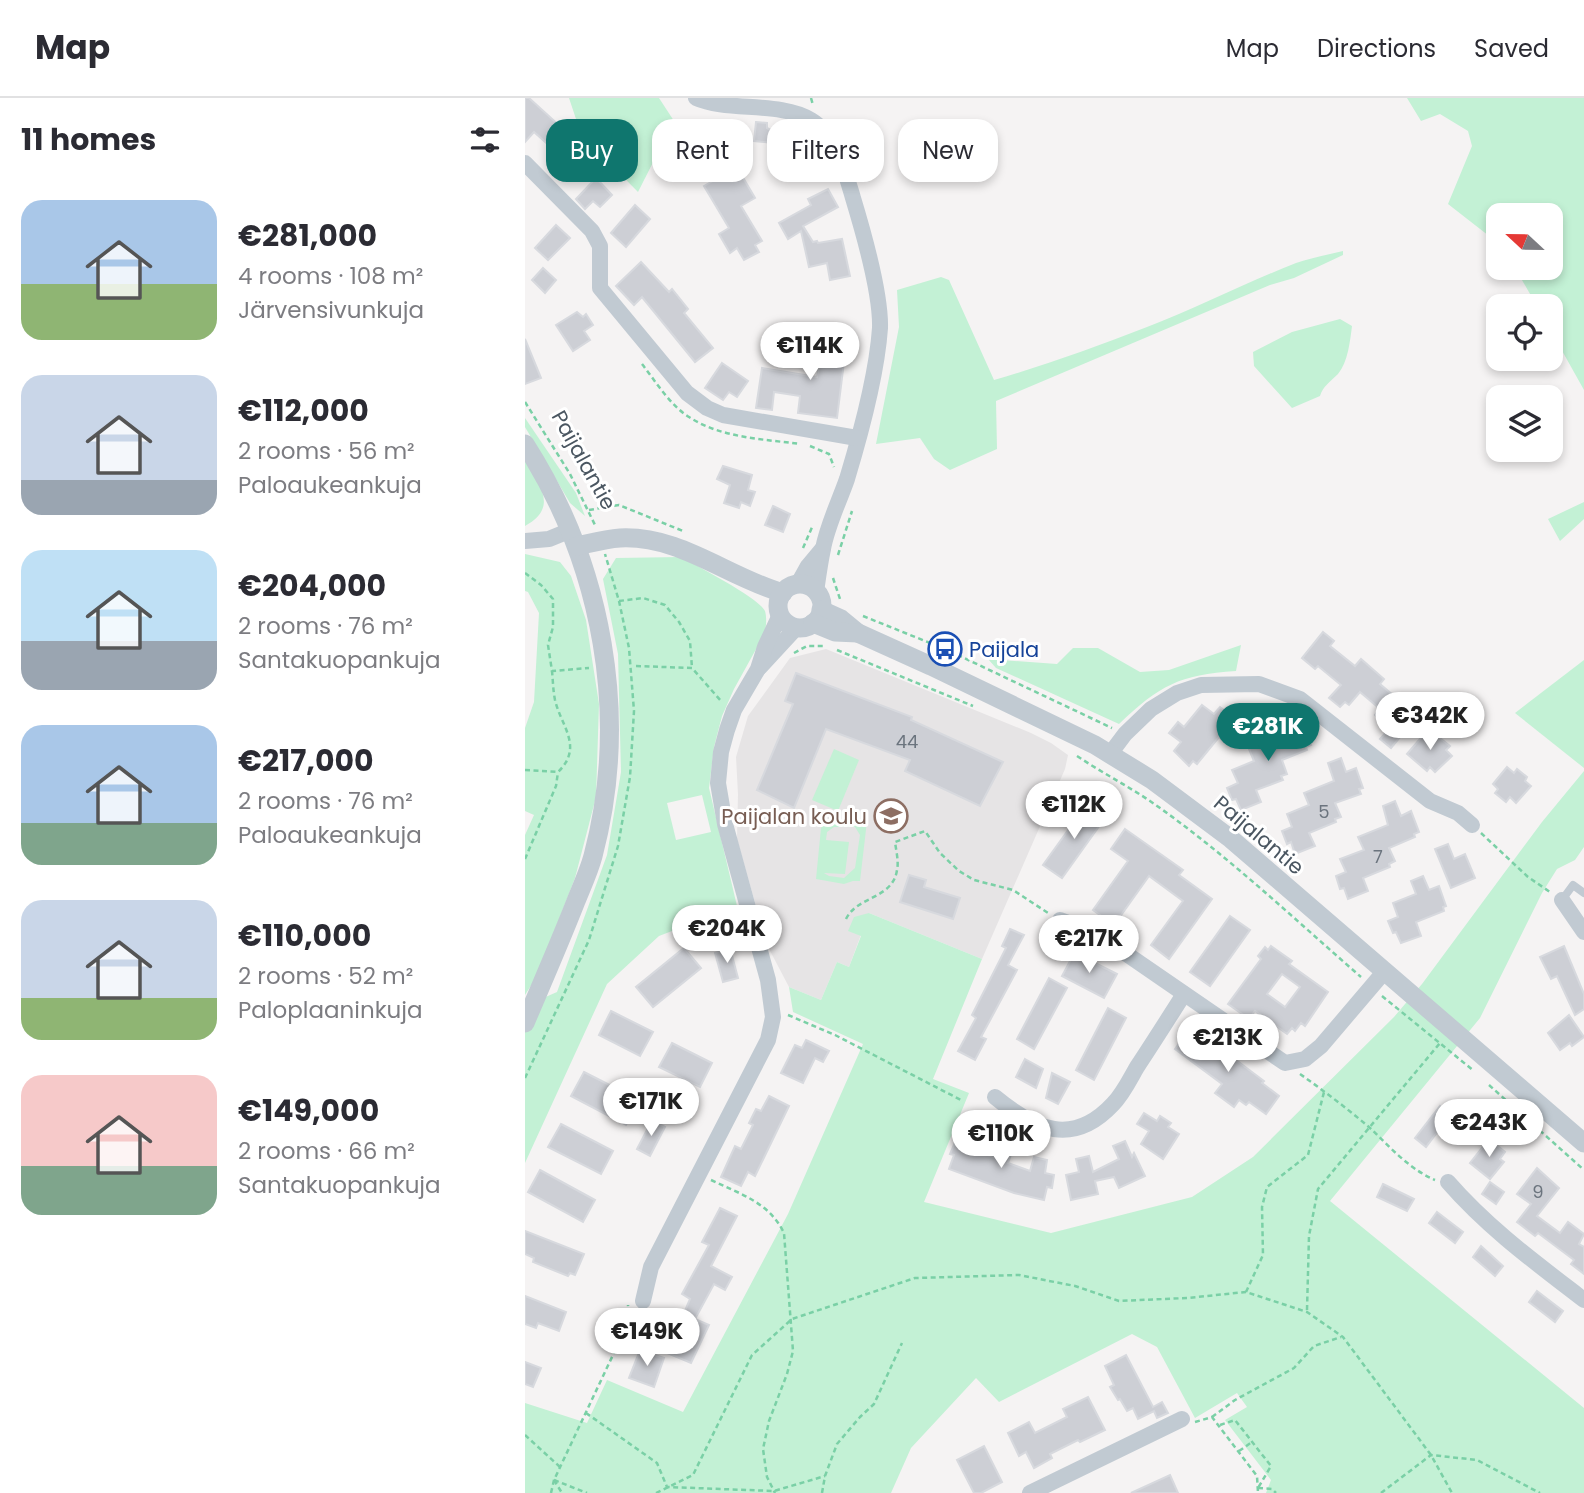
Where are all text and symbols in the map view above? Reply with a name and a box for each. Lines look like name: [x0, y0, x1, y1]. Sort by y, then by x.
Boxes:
text: Map: [35, 24, 110, 71]
text: Map: [1226, 32, 1279, 65]
text: Directions: [1317, 32, 1436, 65]
text: Saved: [1474, 32, 1549, 65]
text: 11 homes: [21, 118, 156, 161]
chip: Buy: [546, 119, 638, 182]
chip: Rent: [652, 119, 753, 182]
chip: Filters: [767, 119, 884, 182]
chip: New: [898, 119, 998, 182]
icon: filters: [466, 121, 504, 159]
north arrow: [1486, 203, 1563, 280]
map controls: [1486, 203, 1563, 462]
text: €281,000: [238, 214, 377, 257]
icon: home: [77, 228, 161, 312]
text: 4 rooms · 108 m²: [238, 260, 423, 292]
text: Järvensivunkuja: [238, 294, 424, 326]
button: locate: [1486, 294, 1563, 371]
pin: €114K: [761, 322, 859, 382]
text: €114K: [776, 329, 844, 361]
button: layers: [1486, 385, 1563, 462]
text: €112,000: [238, 389, 369, 432]
icon: home: [77, 403, 161, 487]
street label: Paijalantie: [545, 405, 623, 515]
text: 2 rooms · 56 m²: [238, 435, 415, 467]
text: Paloaukeankuja: [238, 469, 422, 501]
text: €204,000: [238, 564, 386, 607]
icon: home: [77, 578, 161, 662]
text: 2 rooms · 76 m²: [238, 610, 413, 642]
bus stop icon: Paijala: [926, 630, 964, 668]
place label: Paijala: [969, 635, 1039, 664]
text: Santakuopankuja: [238, 644, 441, 676]
pin: €342K: [1381, 692, 1479, 752]
text: €342K: [1392, 699, 1468, 731]
pin: €281K: [1219, 704, 1317, 763]
text: €281K: [1232, 710, 1304, 742]
house number: 44: [896, 729, 918, 754]
text: €217,000: [238, 739, 374, 782]
icon: home: [77, 753, 161, 837]
pin: €112K: [1025, 782, 1123, 841]
text: 2 rooms · 76 m²: [238, 785, 413, 817]
text: €112K: [1042, 788, 1106, 820]
street label: Paijalantie: [1208, 789, 1310, 881]
school or university icon: Paijalan koulu: [872, 797, 910, 835]
house number: 5: [1318, 799, 1330, 824]
place label: Paijalan koulu: [721, 802, 867, 831]
text: Paloaukeankuja: [238, 819, 422, 851]
house number: 7: [1373, 844, 1383, 869]
pin: €204K: [678, 906, 776, 965]
text: €204K: [688, 912, 766, 944]
text: €110,000: [238, 914, 371, 957]
pin: €217K: [1040, 916, 1138, 975]
text: €217K: [1055, 922, 1123, 954]
icon: home: [77, 928, 161, 1012]
text: 2 rooms · 52 m²: [238, 960, 413, 992]
text: Paloplaaninkuja: [238, 994, 422, 1026]
pin: €213K: [1179, 1014, 1277, 1074]
text: €213K: [1193, 1021, 1263, 1053]
pin: €171K: [602, 1079, 700, 1138]
text: €171K: [619, 1085, 683, 1117]
text: €149,000: [238, 1089, 379, 1132]
pin: €243K: [1440, 1100, 1538, 1159]
icon: home: [77, 1103, 161, 1187]
text: €243K: [1451, 1106, 1527, 1138]
pin: €110K: [952, 1110, 1050, 1170]
text: €110K: [968, 1117, 1034, 1149]
text: 2 rooms · 66 m²: [238, 1135, 415, 1167]
text: Santakuopankuja: [238, 1169, 441, 1201]
house number: 9: [1532, 1179, 1544, 1204]
pin: €149K: [598, 1308, 696, 1368]
text: €149K: [611, 1315, 683, 1347]

